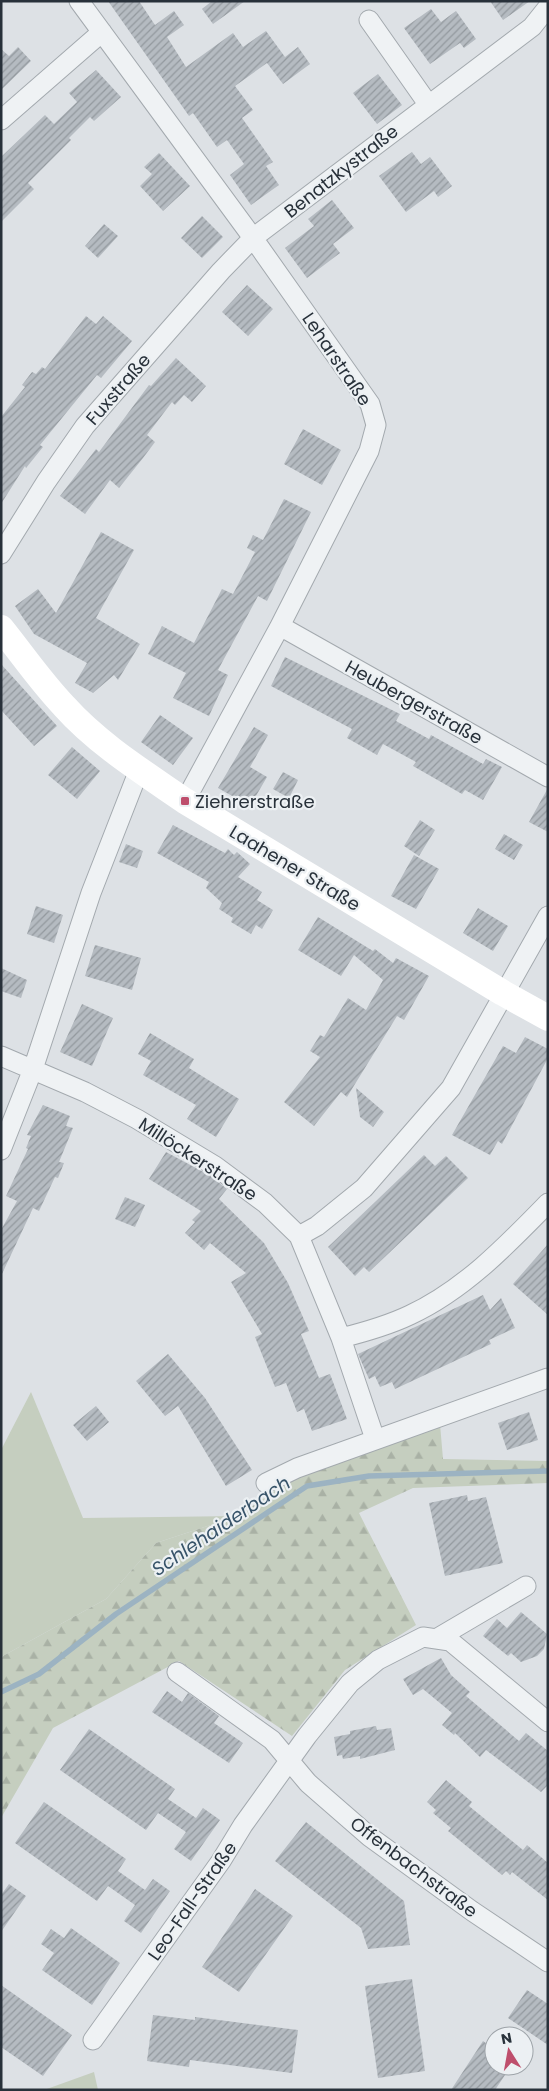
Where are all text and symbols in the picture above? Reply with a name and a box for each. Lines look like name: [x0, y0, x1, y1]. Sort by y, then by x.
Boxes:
street label: Benatzkystraße: [279, 119, 403, 223]
street label: Leharstraße: [297, 307, 377, 411]
street label: Fuxstraße: [80, 348, 156, 430]
street label: Heubergerstraße: [341, 654, 487, 750]
place label: Ziehrerstraße: [195, 789, 315, 814]
marker: Ziehrerstraße: [179, 795, 191, 807]
street label: Laahener Straße: [225, 819, 365, 917]
street label: Millöckerstraße: [134, 1111, 262, 1207]
water label: Schlehaiderbach: [146, 1470, 296, 1582]
street label: Offenbachstraße: [345, 1811, 483, 1923]
street label: Leo-Fall-Straße: [142, 1837, 242, 1965]
north arrow: [484, 2026, 534, 2076]
text: N: [499, 2027, 514, 2049]

